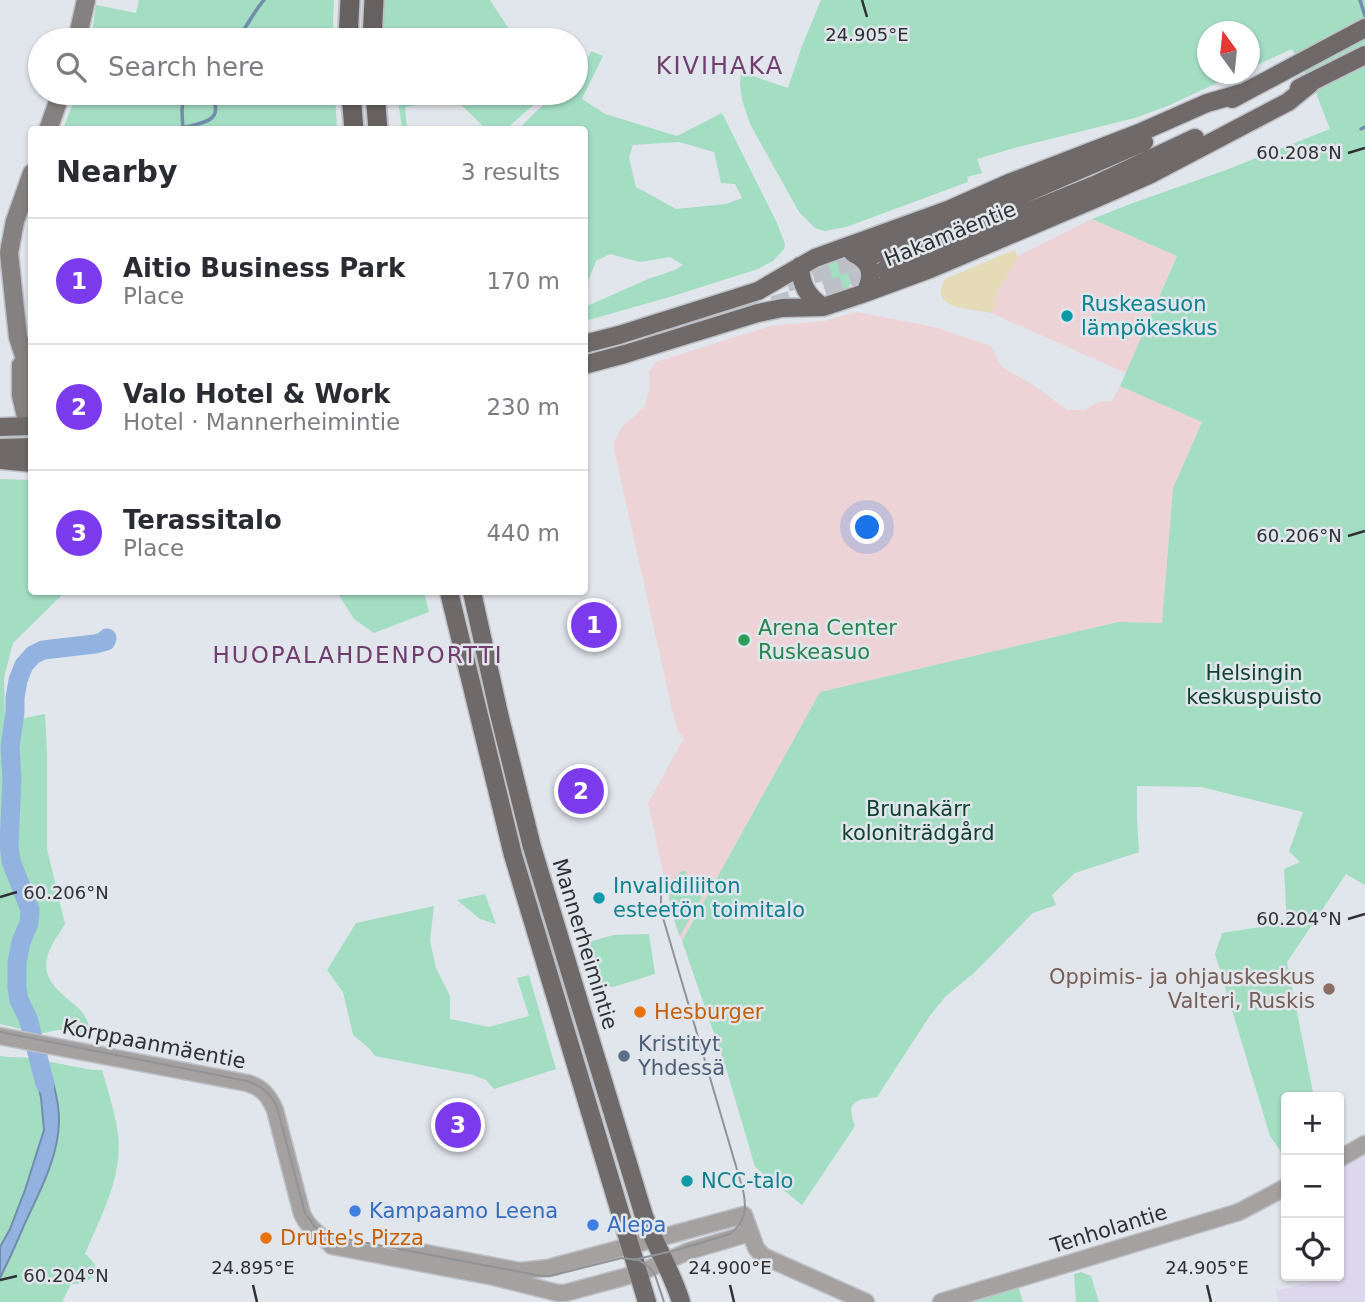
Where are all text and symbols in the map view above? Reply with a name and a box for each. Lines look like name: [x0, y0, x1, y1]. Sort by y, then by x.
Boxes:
north arrow: [1197, 21, 1260, 84]
text: 24.905°E: [825, 24, 909, 45]
search box: [28, 28, 588, 105]
icon: search: [52, 48, 90, 86]
text: Search here: [108, 52, 264, 82]
district label: KIVIHAKA: [656, 52, 784, 80]
text: 60.208°N: [1256, 142, 1342, 163]
text: Nearby: [56, 154, 178, 189]
text: 3 results: [461, 159, 560, 185]
street label: Hakamäentie: [881, 197, 1019, 271]
text: Aitio Business Park: [123, 253, 405, 283]
text: 1: [71, 268, 87, 294]
text: 170 m: [486, 268, 560, 294]
text: Place: [123, 283, 184, 309]
place label: Ruskeasuon lämpökeskus: [1081, 292, 1217, 340]
marker: Ruskeasuon lämpökeskus: [1059, 308, 1075, 324]
text: Valo Hotel & Work: [123, 379, 390, 409]
text: 2: [71, 394, 87, 420]
text: 230 m: [486, 394, 560, 420]
text: Hotel · Mannerheimintie: [123, 409, 400, 435]
text: Terassitalo: [123, 505, 282, 535]
your location: [850, 510, 884, 544]
text: 3: [71, 520, 87, 546]
text: 440 m: [486, 520, 560, 546]
text: 60.206°N: [1256, 525, 1342, 546]
text: Place: [123, 535, 184, 561]
pin: 1: [571, 599, 617, 651]
place label: Arena Center Ruskeasuo: [758, 616, 897, 664]
marker: Arena Center Ruskeasuo: [736, 632, 752, 648]
district label: HUOPALAHDENPORTTI: [213, 642, 503, 668]
park label: Helsingin keskuspuisto: [1186, 661, 1322, 709]
pin: 2: [558, 765, 604, 817]
park label: Brunakärr koloniträdgård: [842, 797, 994, 845]
street label: Mannerheimintie: [548, 856, 622, 1032]
place label: Invalidiliiton esteetön toimitalo: [613, 874, 805, 922]
text: 60.206°N: [23, 882, 109, 903]
marker: Invalidiliiton esteetön toimitalo: [591, 890, 607, 906]
text: 60.204°N: [1256, 908, 1342, 929]
place label: Oppimis- ja ohjauskeskus Valteri, Ruskis: [1049, 965, 1315, 1013]
marker: Oppimis- ja ohjauskeskus Valteri, Ruskis: [1321, 981, 1337, 997]
place label: Hesburger: [654, 1000, 764, 1024]
marker: Hesburger: [632, 1004, 648, 1020]
street label: Korppaanmäentie: [60, 1014, 248, 1074]
place label: Kristityt Yhdessä: [637, 1032, 725, 1080]
marker: Kristityt Yhdessä: [616, 1048, 632, 1064]
map controls: [1281, 1092, 1344, 1281]
button: +: [1281, 1092, 1344, 1155]
pin: 3: [435, 1099, 481, 1151]
button: −: [1281, 1155, 1344, 1218]
place label: NCC-talo: [701, 1169, 793, 1193]
marker: NCC-talo: [679, 1173, 695, 1189]
place label: Kampaamo Leena: [369, 1199, 558, 1223]
street label: Tenholantie: [1047, 1200, 1170, 1258]
marker: Kampaamo Leena: [347, 1203, 363, 1219]
place label: Alepa: [607, 1213, 666, 1237]
marker: Alepa: [585, 1217, 601, 1233]
button: locate: [1281, 1218, 1344, 1281]
place label: Drutte's Pizza: [280, 1226, 424, 1250]
marker: Drutte's Pizza: [258, 1230, 274, 1246]
text: 24.895°E: [211, 1257, 295, 1278]
text: 24.900°E: [688, 1257, 772, 1278]
text: 24.905°E: [1165, 1257, 1249, 1278]
text: 60.204°N: [23, 1265, 109, 1286]

